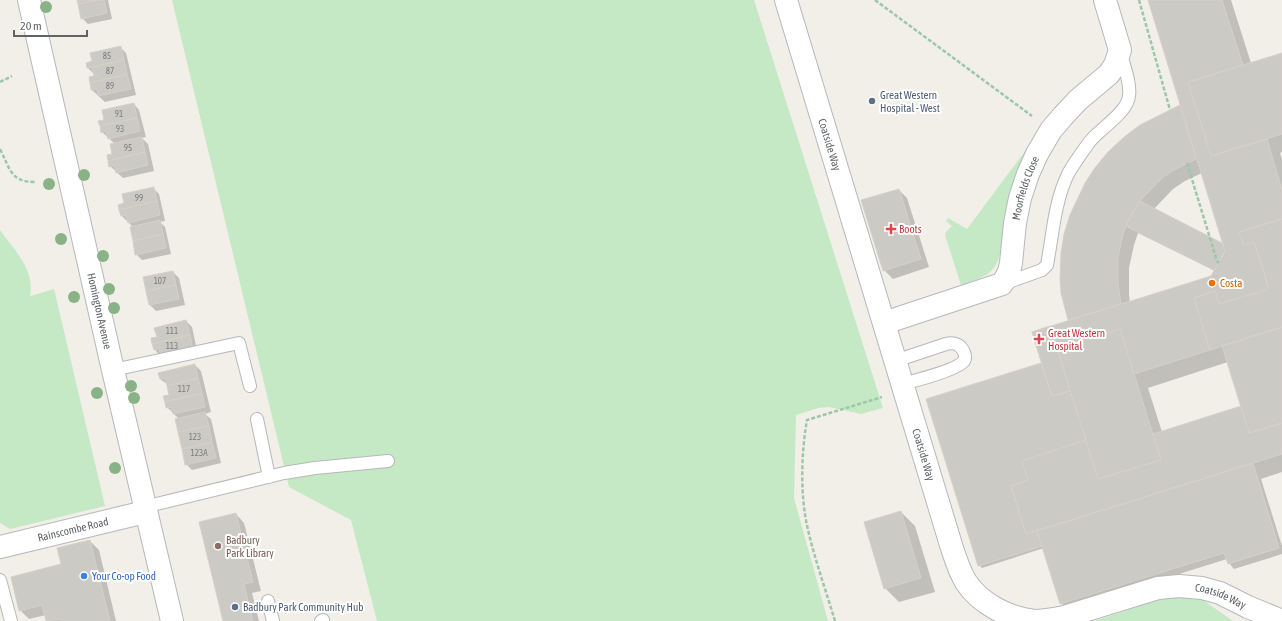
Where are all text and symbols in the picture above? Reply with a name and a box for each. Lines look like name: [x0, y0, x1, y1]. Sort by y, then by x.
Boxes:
scale bar: [14, 12, 87, 38]
text: 20 m: [20, 19, 42, 33]
house number: 85: [103, 51, 111, 61]
house number: 87: [106, 66, 114, 76]
house number: 89: [106, 81, 114, 91]
place label: Great Western Hospital - West: [880, 89, 940, 114]
marker: Great Western Hospital - West: [867, 96, 877, 106]
house number: 91: [115, 109, 123, 119]
street label: Coatside Way: [816, 117, 843, 172]
house number: 93: [116, 124, 124, 134]
house number: 95: [124, 143, 132, 153]
street label: Moorfields Close: [1010, 154, 1041, 221]
house number: 99: [135, 193, 143, 203]
place label: Boots: [899, 223, 922, 235]
marker: Boots: [886, 224, 896, 234]
street label: Homington Avenue: [85, 272, 114, 350]
house number: 107: [154, 276, 166, 286]
place label: Costa: [1220, 277, 1242, 289]
marker: Costa: [1207, 278, 1217, 288]
house number: 111: [166, 326, 178, 336]
place label: Great Western Hospital: [1048, 327, 1105, 352]
marker: Great Western Hospital: [1033, 333, 1045, 345]
house number: 113: [166, 341, 178, 351]
house number: 117: [178, 384, 190, 394]
street label: Coatside Way: [910, 427, 937, 483]
house number: 123: [189, 432, 201, 442]
house number: 123A: [190, 448, 208, 458]
street label: Rainscombe Road: [36, 515, 109, 544]
place label: Badbury Park Library: [226, 534, 274, 559]
marker: Badbury Park Library: [213, 541, 223, 551]
place label: Your Co-op Food: [92, 570, 156, 582]
marker: Your Co-op Food: [79, 571, 89, 581]
street label: Coatside Way: [1195, 581, 1248, 611]
place label: Badbury Park Community Hub: [243, 601, 364, 613]
marker: Badbury Park Community Hub: [230, 602, 240, 612]

